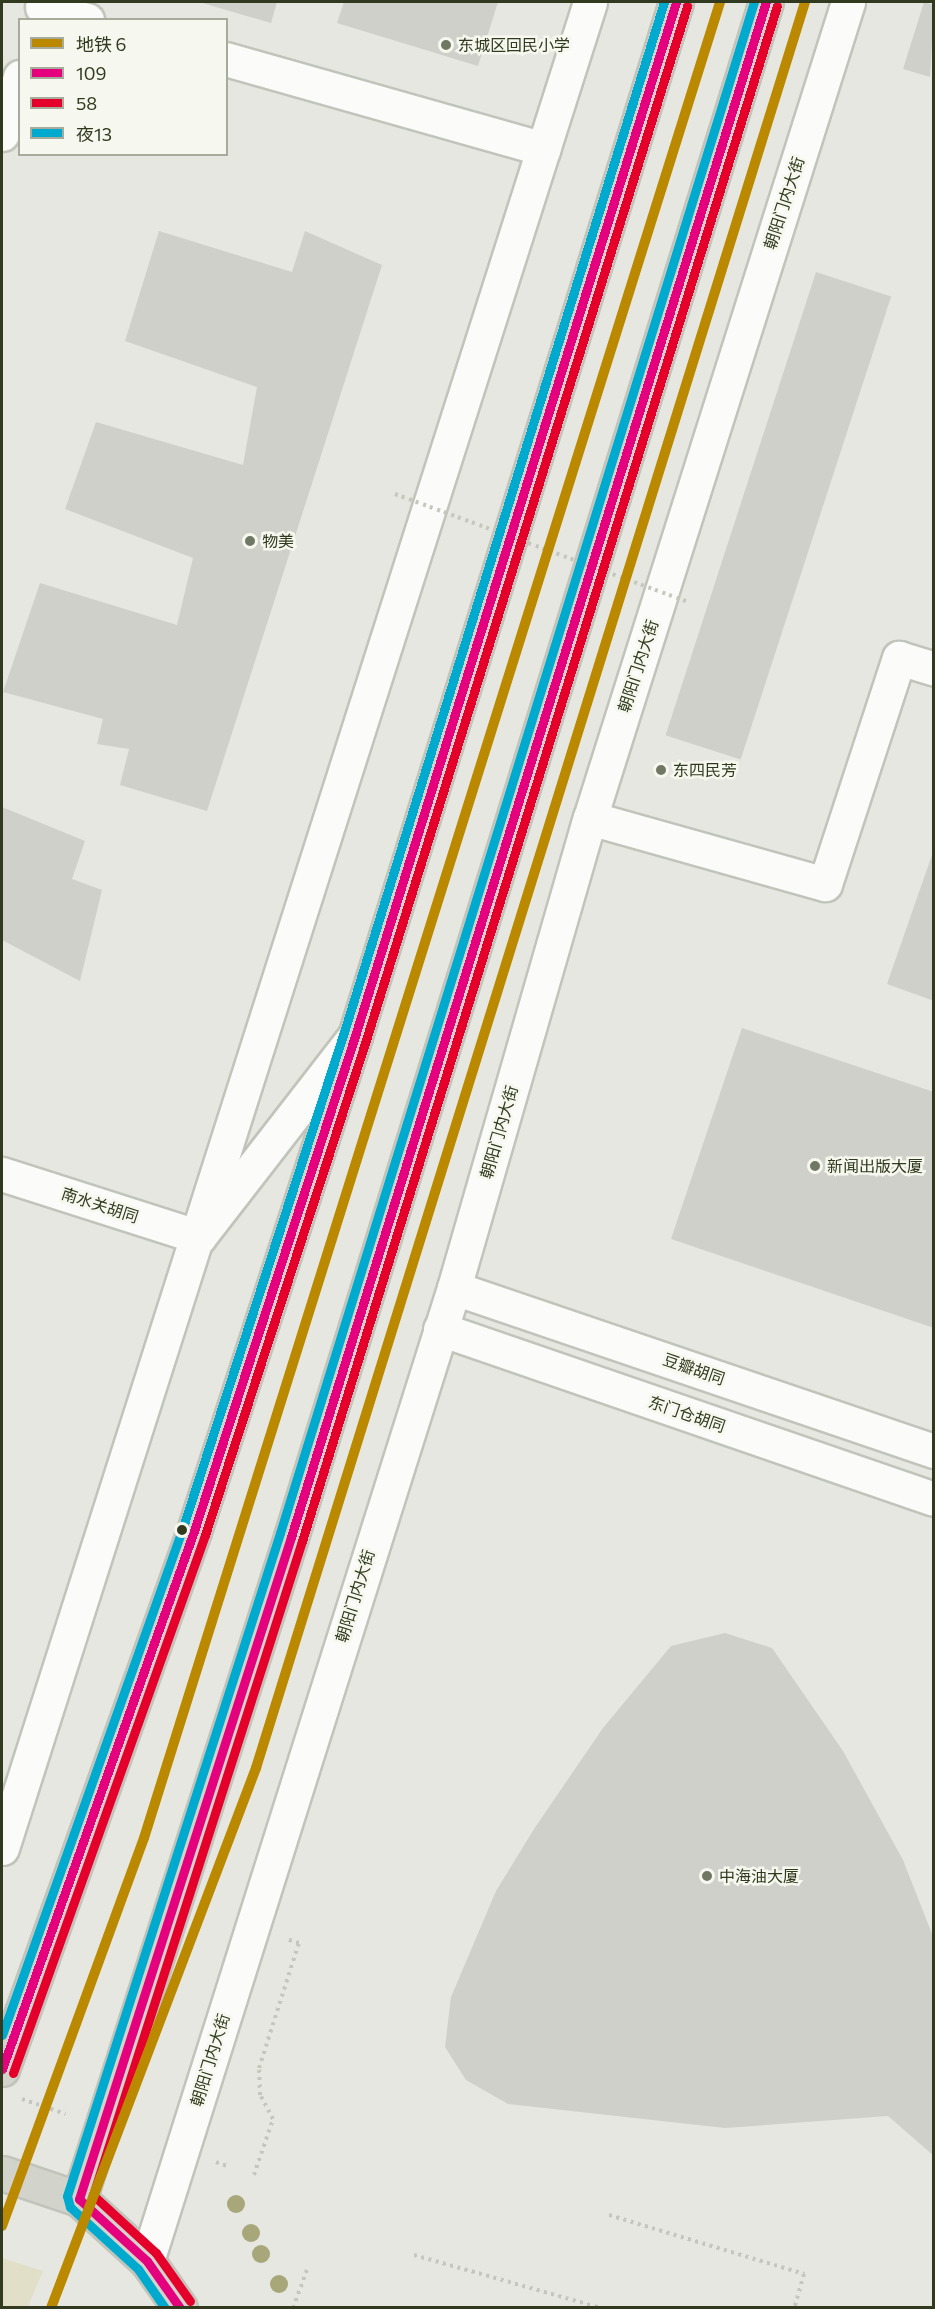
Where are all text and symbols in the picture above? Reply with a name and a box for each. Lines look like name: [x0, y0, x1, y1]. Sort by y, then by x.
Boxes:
legend: [18, 18, 228, 156]
text: 地铁 6: [76, 33, 126, 55]
place label: 东城区回民小学: [458, 35, 570, 55]
marker: 东城区回民小学: [439, 38, 453, 52]
text: 109: [76, 62, 106, 84]
text: 58: [76, 92, 97, 114]
text: 夜13: [76, 123, 112, 145]
street label: 朝阳门内大街: [760, 154, 808, 252]
place label: 物美: [262, 531, 294, 551]
marker: 物美: [243, 534, 257, 548]
street label: 朝阳门内大街: [614, 617, 662, 715]
place label: 东四民芳: [673, 760, 737, 780]
marker: 东四民芳: [654, 763, 668, 777]
street label: 朝阳门内大街: [477, 1083, 521, 1181]
place label: 新闻出版大厦: [827, 1156, 923, 1176]
marker: 新闻出版大厦: [808, 1159, 822, 1173]
street label: 南水关胡同: [59, 1184, 141, 1226]
street label: 豆瓣胡同: [661, 1350, 727, 1388]
street label: 东门仓胡同: [646, 1392, 728, 1436]
unlabelled marker: [176, 1524, 188, 1536]
street label: 朝阳门内大街: [332, 1547, 378, 1645]
place label: 中海油大厦: [719, 1866, 799, 1886]
marker: 中海油大厦: [700, 1869, 714, 1883]
street label: 朝阳门内大街: [187, 2011, 233, 2109]

